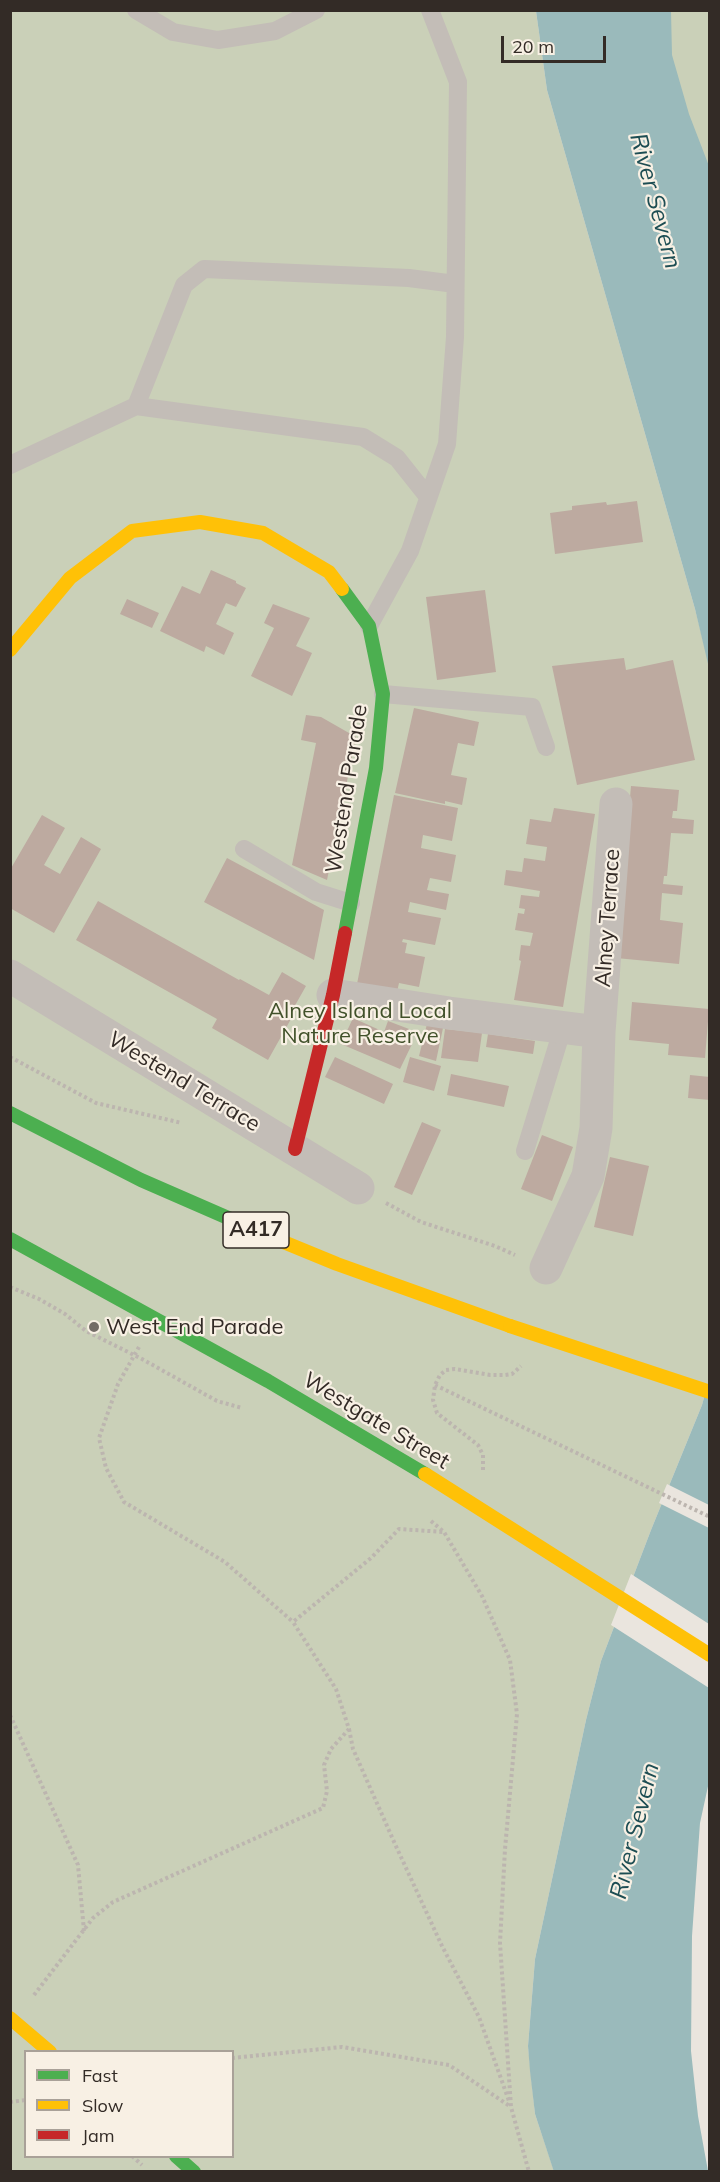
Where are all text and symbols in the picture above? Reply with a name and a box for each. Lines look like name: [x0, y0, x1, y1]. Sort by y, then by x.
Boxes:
scale bar: [504, 24, 609, 62]
text: 20 m: [512, 35, 554, 58]
water label: River Severn: [623, 130, 687, 272]
street label: Westend Parade: [321, 703, 373, 875]
street label: Alney Terrace: [590, 848, 626, 988]
park label: Alney Island Local Nature Reserve: [268, 998, 452, 1050]
street label: Westend Terrace: [103, 1026, 265, 1138]
road number: A417: [223, 1212, 289, 1248]
place label: West End Parade: [106, 1314, 283, 1340]
marker: West End Parade: [87, 1320, 101, 1334]
street label: Westgate Street: [298, 1367, 454, 1475]
water label: River Severn: [604, 1760, 666, 1902]
legend: [24, 2050, 234, 2158]
text: Fast: [82, 2064, 118, 2087]
text: Slow: [82, 2094, 123, 2117]
text: Jam: [82, 2124, 115, 2147]

